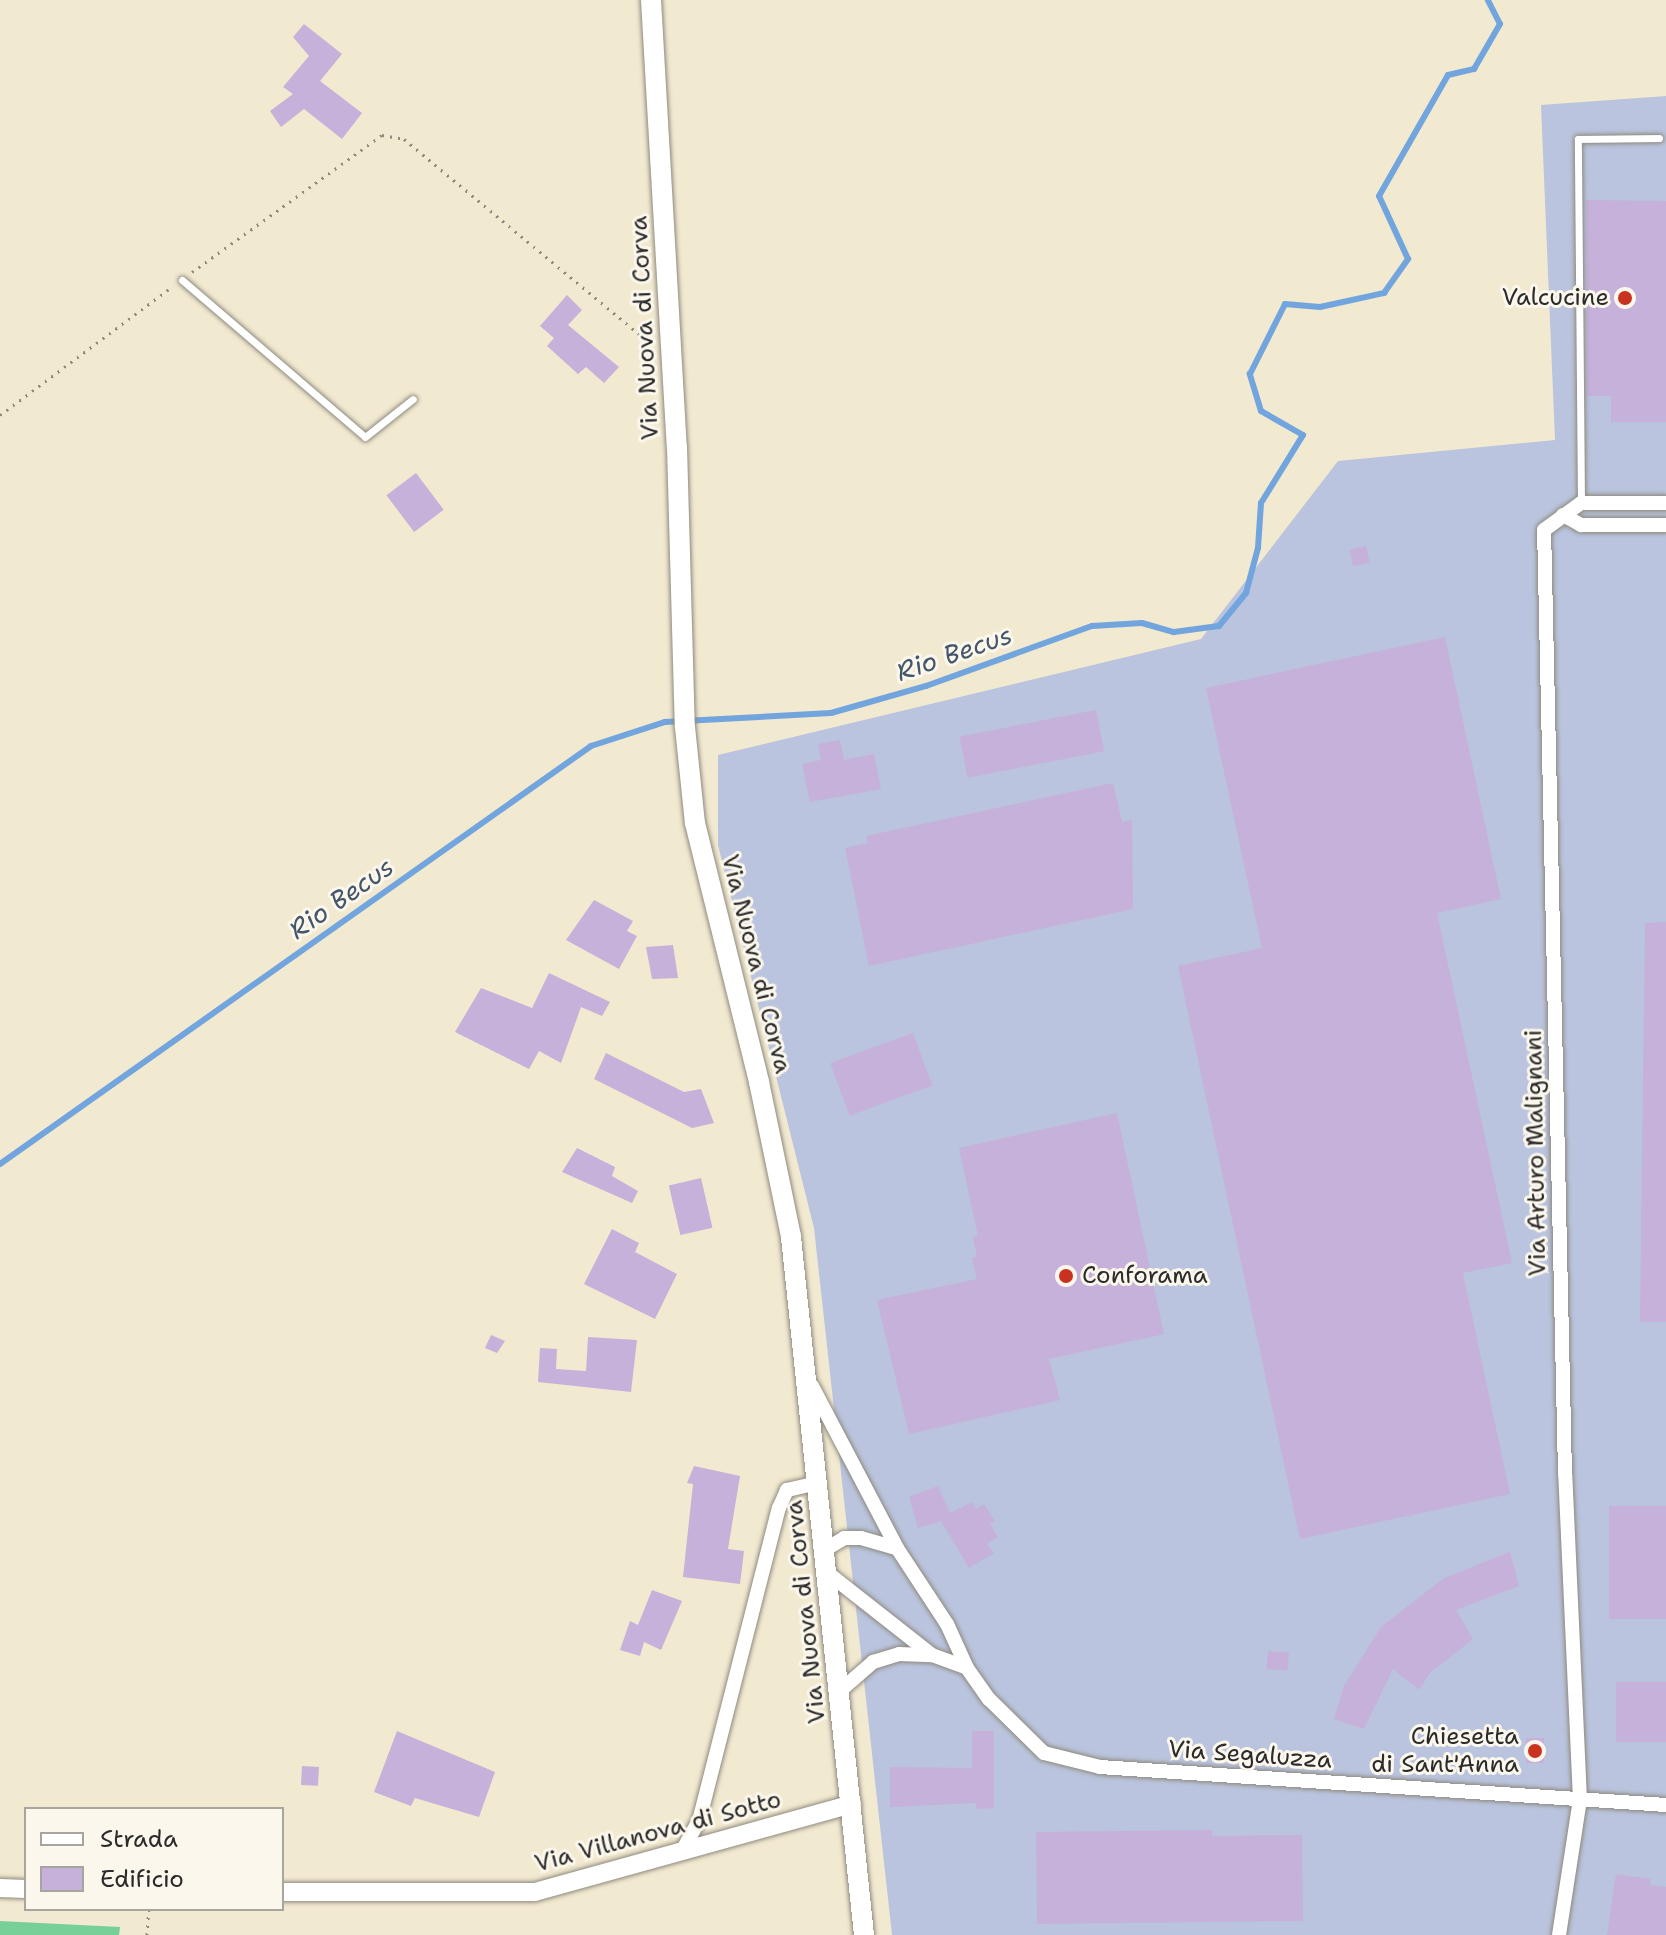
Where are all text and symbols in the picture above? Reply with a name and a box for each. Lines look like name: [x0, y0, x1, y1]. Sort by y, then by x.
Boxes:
street label: Via Nuova di Corva: [625, 215, 665, 441]
place label: Valcucine: [1502, 284, 1609, 312]
marker: Valcucine: [1616, 289, 1634, 307]
water label: Rio Becus: [892, 619, 1016, 687]
water label: Rio Becus: [283, 851, 399, 945]
street label: Via Nuova di Corva: [715, 852, 797, 1076]
street label: Via Arturo Malignani: [1519, 1029, 1553, 1277]
place label: Conforama: [1082, 1262, 1208, 1290]
marker: Conforama: [1057, 1267, 1075, 1285]
street label: Via Nuova di Corva: [780, 1499, 832, 1725]
place label: Chiesetta di Sant'Anna: [1371, 1723, 1519, 1779]
street label: Via Segaluzza: [1167, 1735, 1333, 1775]
marker: Chiesetta di Sant'Anna: [1526, 1742, 1544, 1760]
street label: Via Villanova di Sotto: [532, 1785, 784, 1879]
legend: [24, 1807, 284, 1911]
text: Strada: [100, 1823, 178, 1855]
text: Edificio: [100, 1863, 184, 1895]

